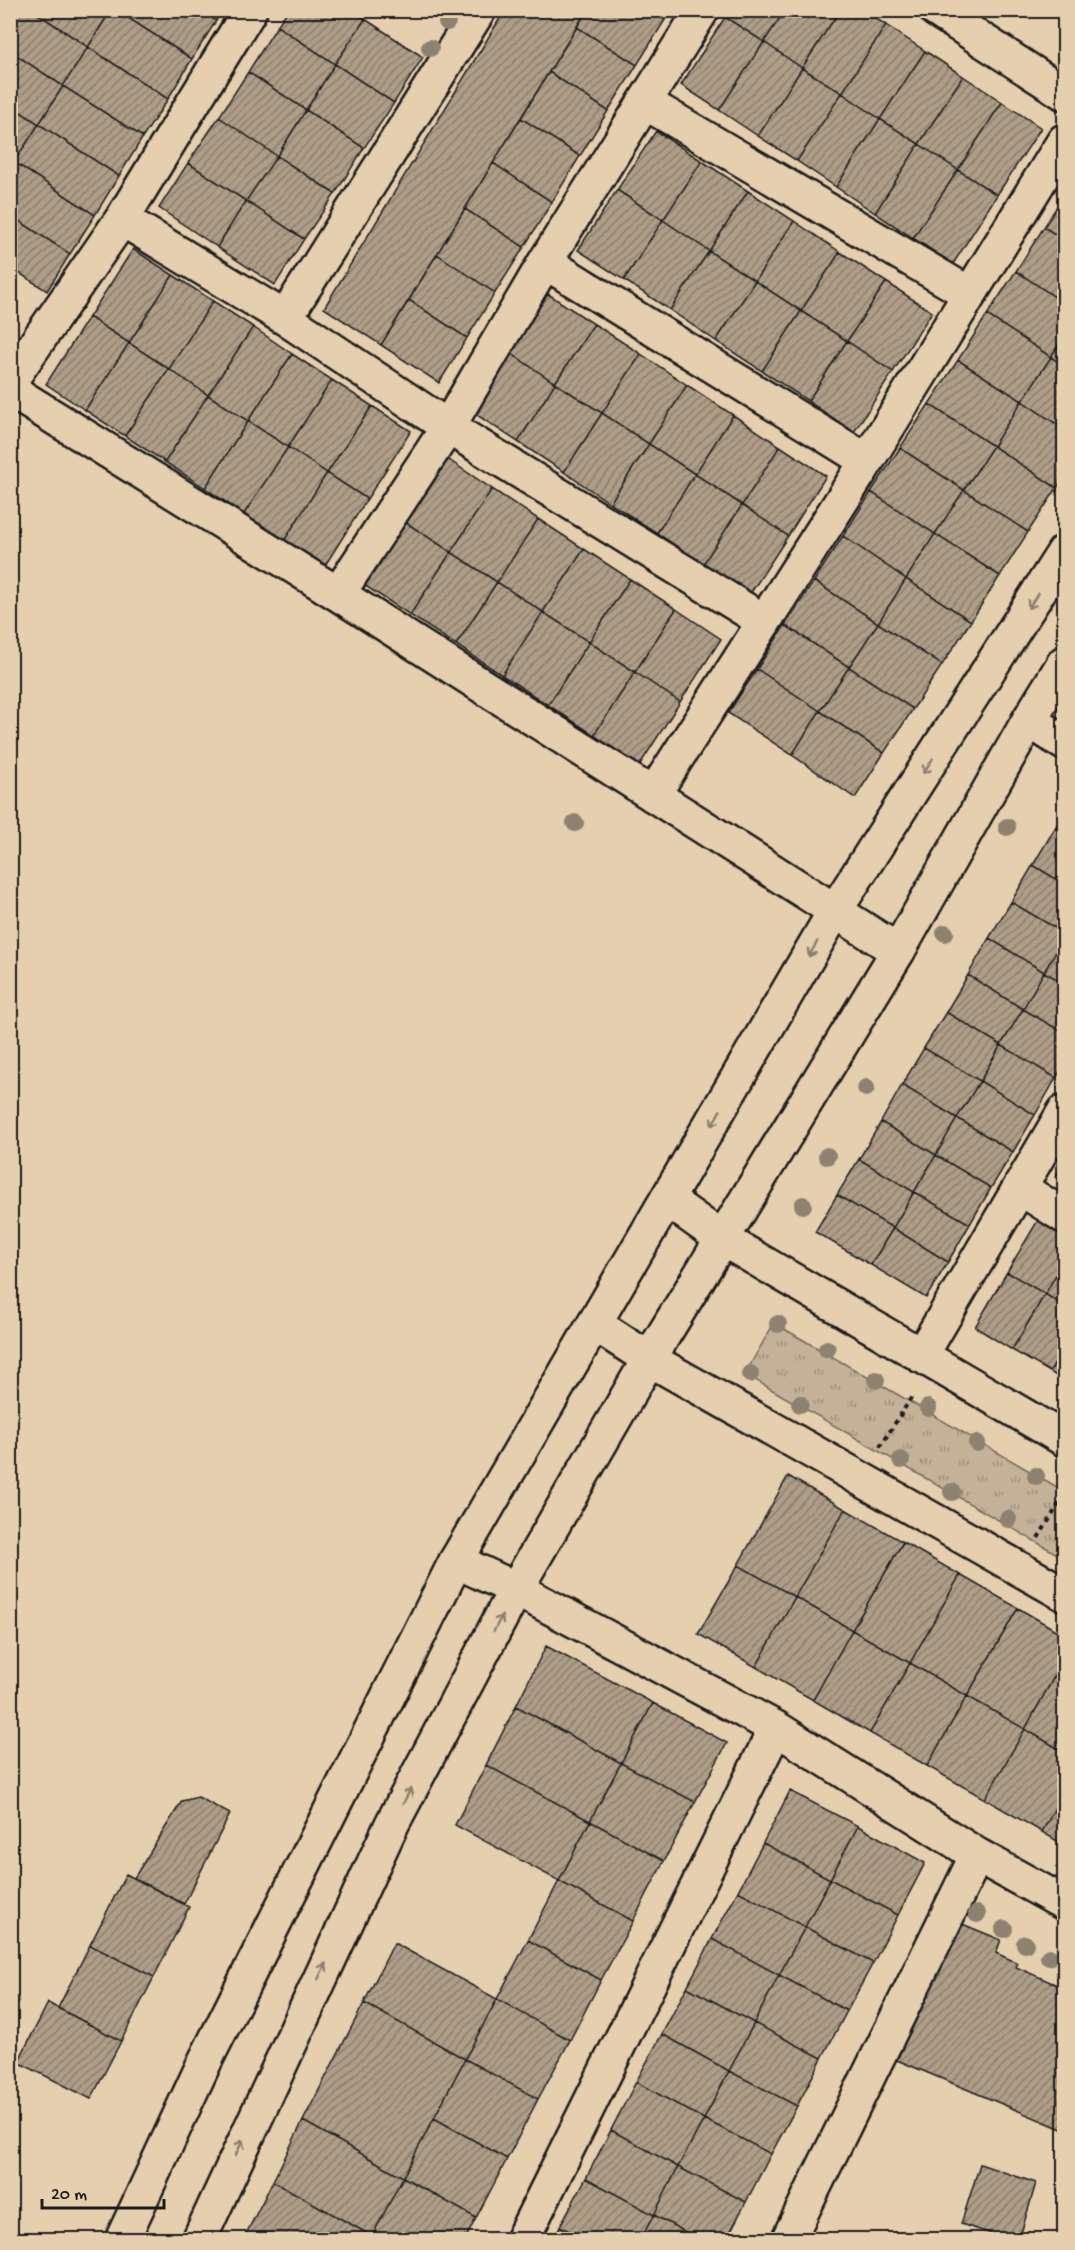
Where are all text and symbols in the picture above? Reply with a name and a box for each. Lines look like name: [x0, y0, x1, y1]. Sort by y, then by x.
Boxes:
one-way arrow: [1027, 592, 1039, 609]
one-way arrow: [922, 757, 934, 773]
one-way arrow: [807, 940, 819, 957]
one-way arrow: [710, 1108, 721, 1126]
one-way arrow: [493, 1615, 504, 1633]
one-way arrow: [402, 1787, 413, 1805]
one-way arrow: [317, 1963, 329, 1981]
one-way arrow: [234, 2139, 246, 2157]
scale bar: [42, 2172, 164, 2210]
text: 20 m: [51, 2185, 87, 2206]

